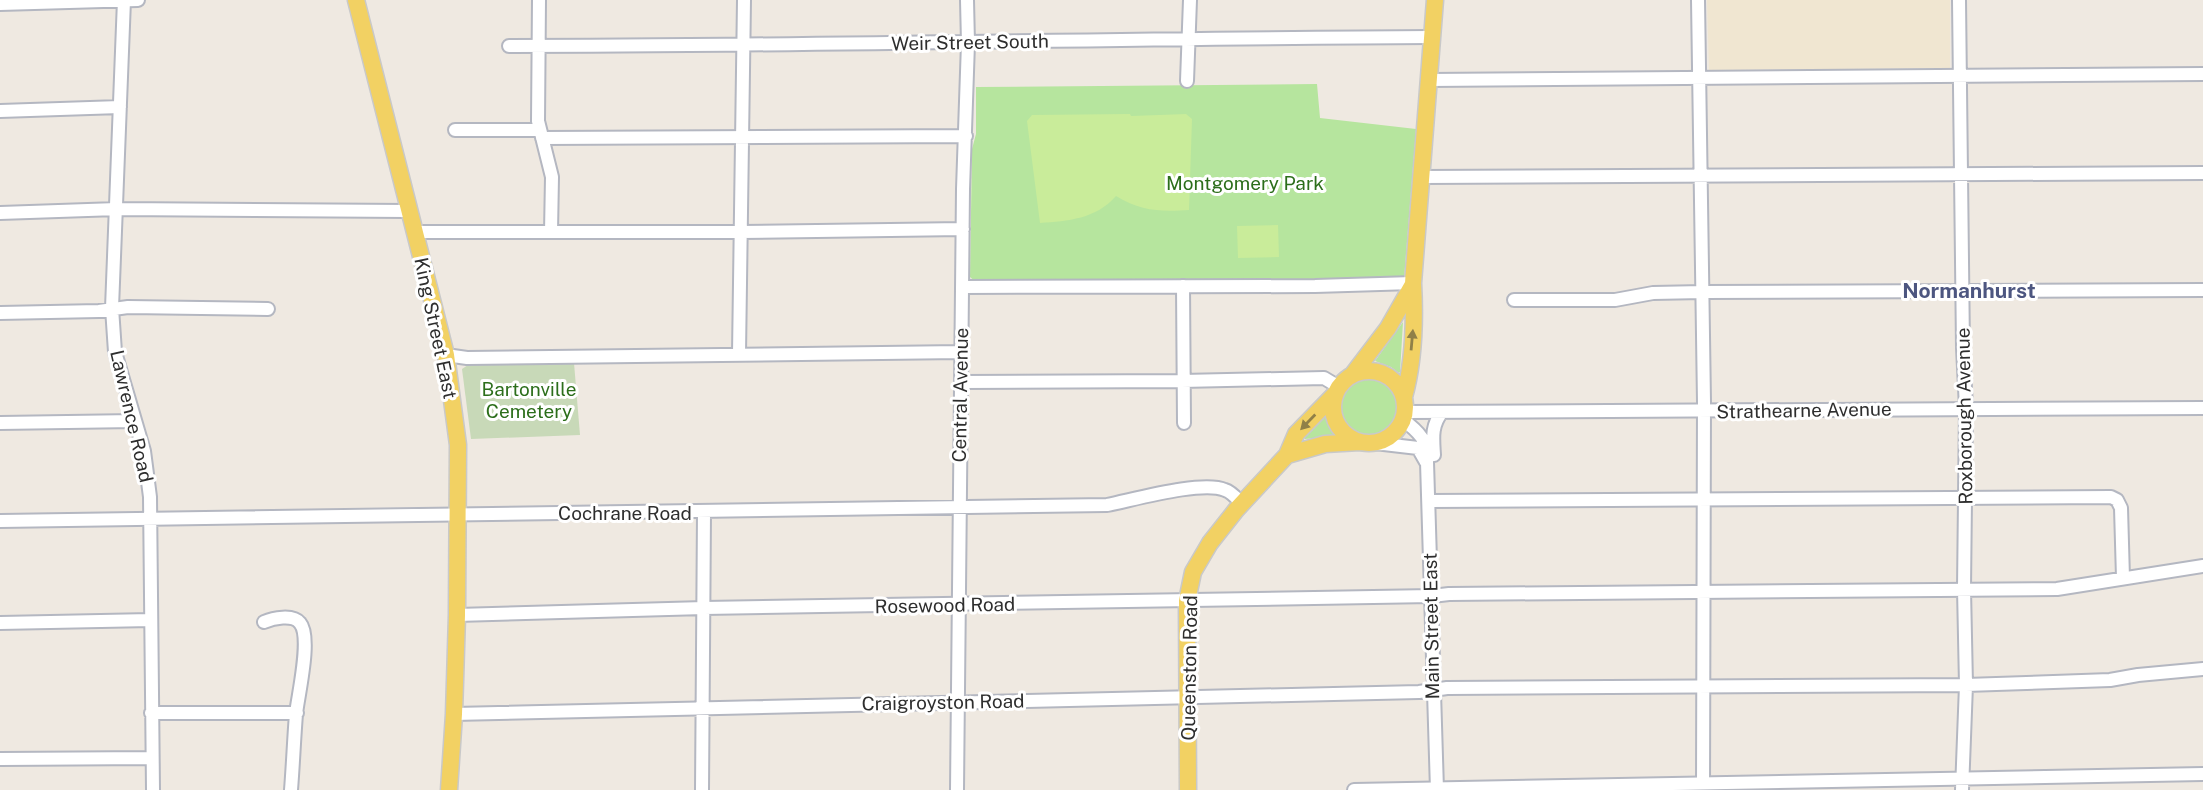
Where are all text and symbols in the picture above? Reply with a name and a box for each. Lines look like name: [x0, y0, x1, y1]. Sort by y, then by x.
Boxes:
street label: Weir Street South: [891, 30, 1049, 54]
park label: Montgomery Park: [1166, 172, 1324, 194]
street label: King Street East: [410, 255, 462, 401]
district label: Normanhurst: [1902, 278, 2036, 303]
street label: Central Avenue: [948, 327, 972, 463]
street label: Roxborough Avenue: [1951, 327, 1977, 505]
one-way arrow: [1407, 329, 1418, 351]
street label: Lawrence Road: [106, 348, 158, 484]
park label: Bartonville Cemetery: [482, 378, 576, 422]
street label: Strathearne Avenue: [1716, 397, 1892, 423]
one-way arrow: [1300, 413, 1317, 430]
street label: Cochrane Road: [558, 502, 692, 524]
street label: Main Street East: [1419, 552, 1443, 700]
street label: Rosewood Road: [875, 593, 1015, 617]
street label: Queenston Road: [1177, 595, 1201, 741]
street label: Craigroyston Road: [861, 690, 1025, 714]

